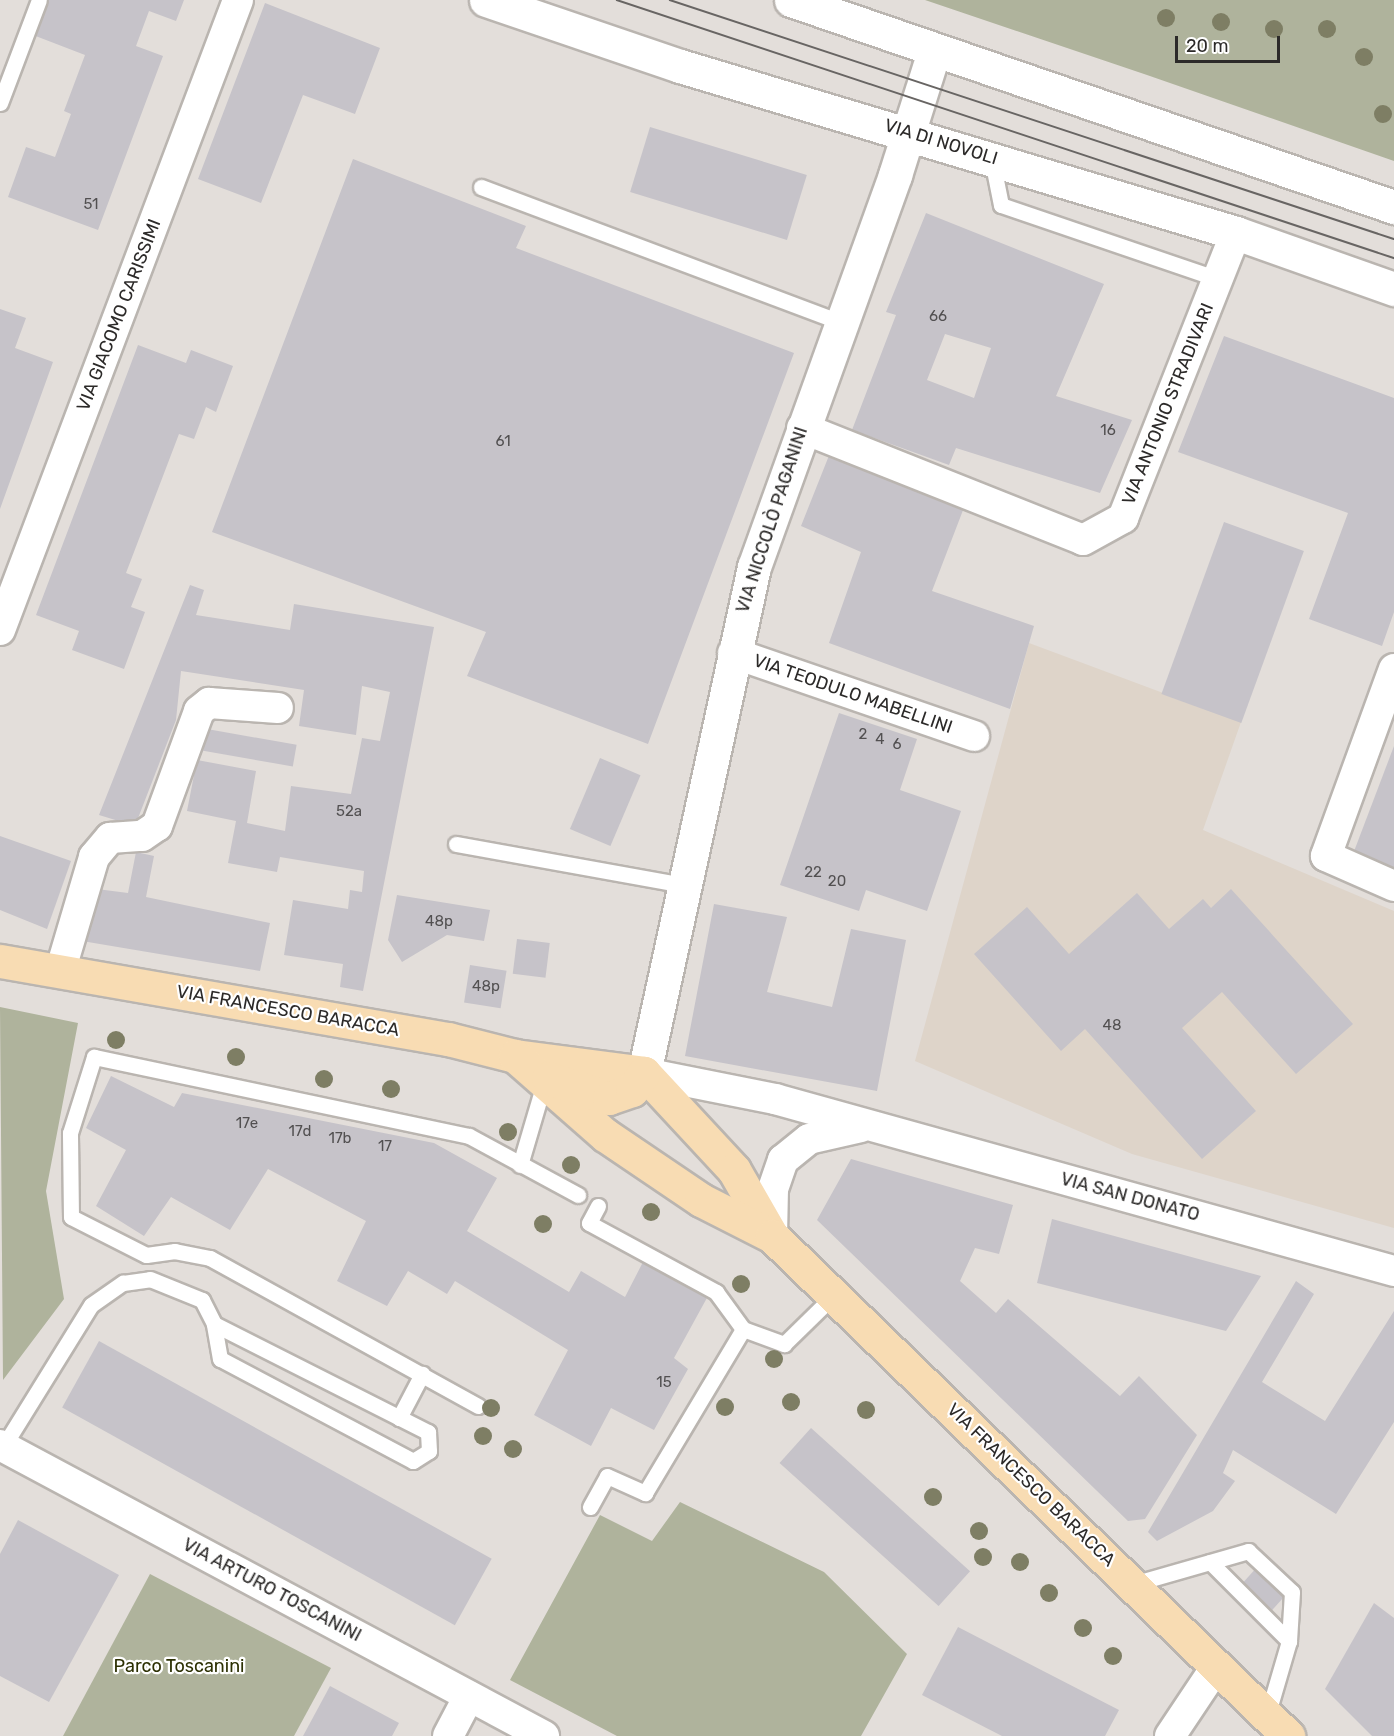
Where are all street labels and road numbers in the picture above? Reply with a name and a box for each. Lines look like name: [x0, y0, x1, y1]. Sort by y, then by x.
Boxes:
street label: VIA DI NOVOLI: [881, 114, 1001, 170]
street label: VIA GIACOMO CARISSIMI: [72, 216, 166, 414]
street label: VIA ANTONIO STRADIVARI: [1117, 300, 1219, 508]
street label: VIA NICCOLÒ PAGANINI: [732, 424, 812, 616]
street label: VIA TEODULO MABELLINI: [750, 650, 956, 738]
street label: VIA FRANCESCO BARACCA: [175, 981, 401, 1041]
street label: VIA SAN DONATO: [1058, 1168, 1202, 1226]
street label: VIA FRANCESCO BARACCA: [942, 1399, 1120, 1571]
street label: VIA ARTURO TOSCANINI: [178, 1533, 366, 1647]

